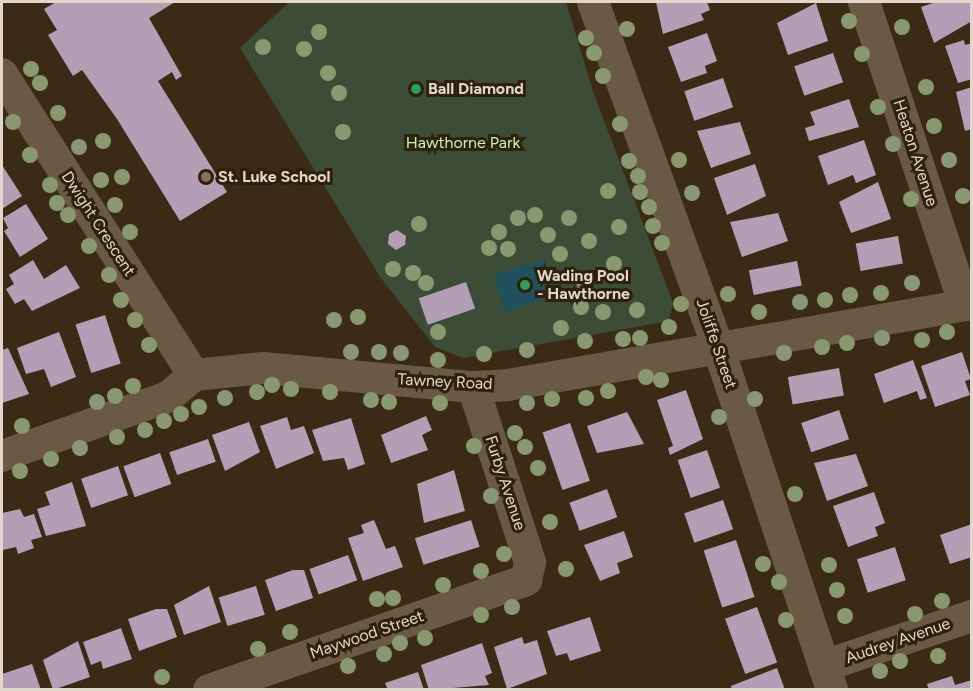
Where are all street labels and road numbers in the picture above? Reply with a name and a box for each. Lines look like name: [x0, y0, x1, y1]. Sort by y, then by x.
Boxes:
street label: Heaton Avenue: [889, 97, 941, 209]
street label: Dwight Crescent: [57, 168, 139, 280]
street label: Joliffe Street: [692, 296, 740, 392]
street label: Tawney Road: [397, 370, 493, 394]
street label: Furby Avenue: [481, 433, 529, 533]
street label: Maywood Street: [308, 607, 426, 663]
street label: Audrey Avenue: [843, 614, 953, 668]

